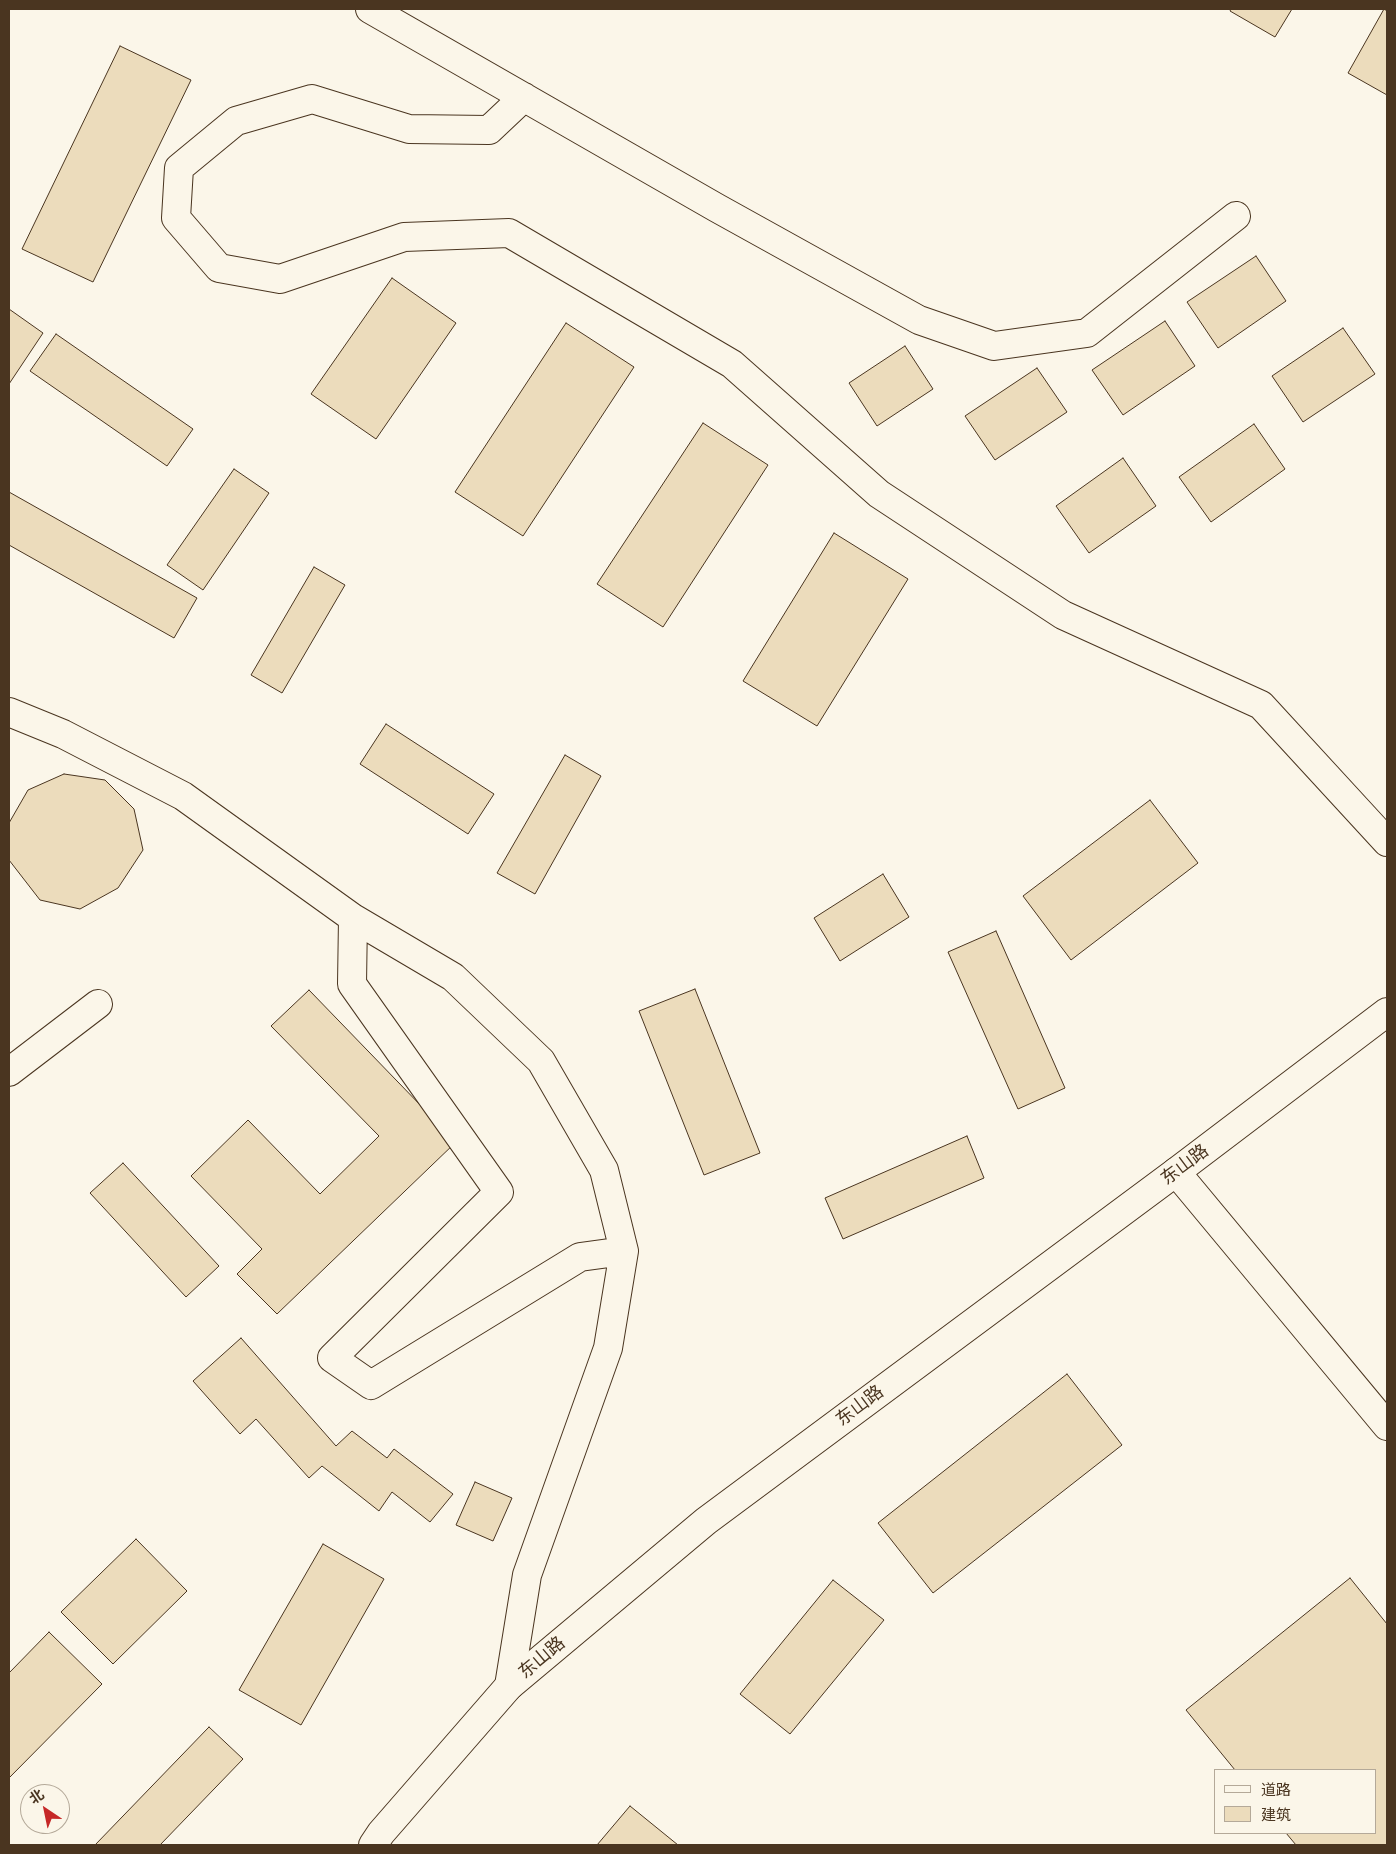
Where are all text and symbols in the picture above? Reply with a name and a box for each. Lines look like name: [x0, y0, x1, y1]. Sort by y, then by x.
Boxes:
street label: 东山路: [1157, 1140, 1213, 1190]
street label: 东山路: [832, 1381, 888, 1431]
street label: 东山路: [514, 1632, 570, 1684]
legend: [1214, 1769, 1376, 1834]
text: 道路: [1261, 1781, 1291, 1799]
north arrow: [20, 1784, 70, 1834]
text: 北: [26, 1786, 47, 1808]
text: 建筑: [1261, 1806, 1291, 1824]

